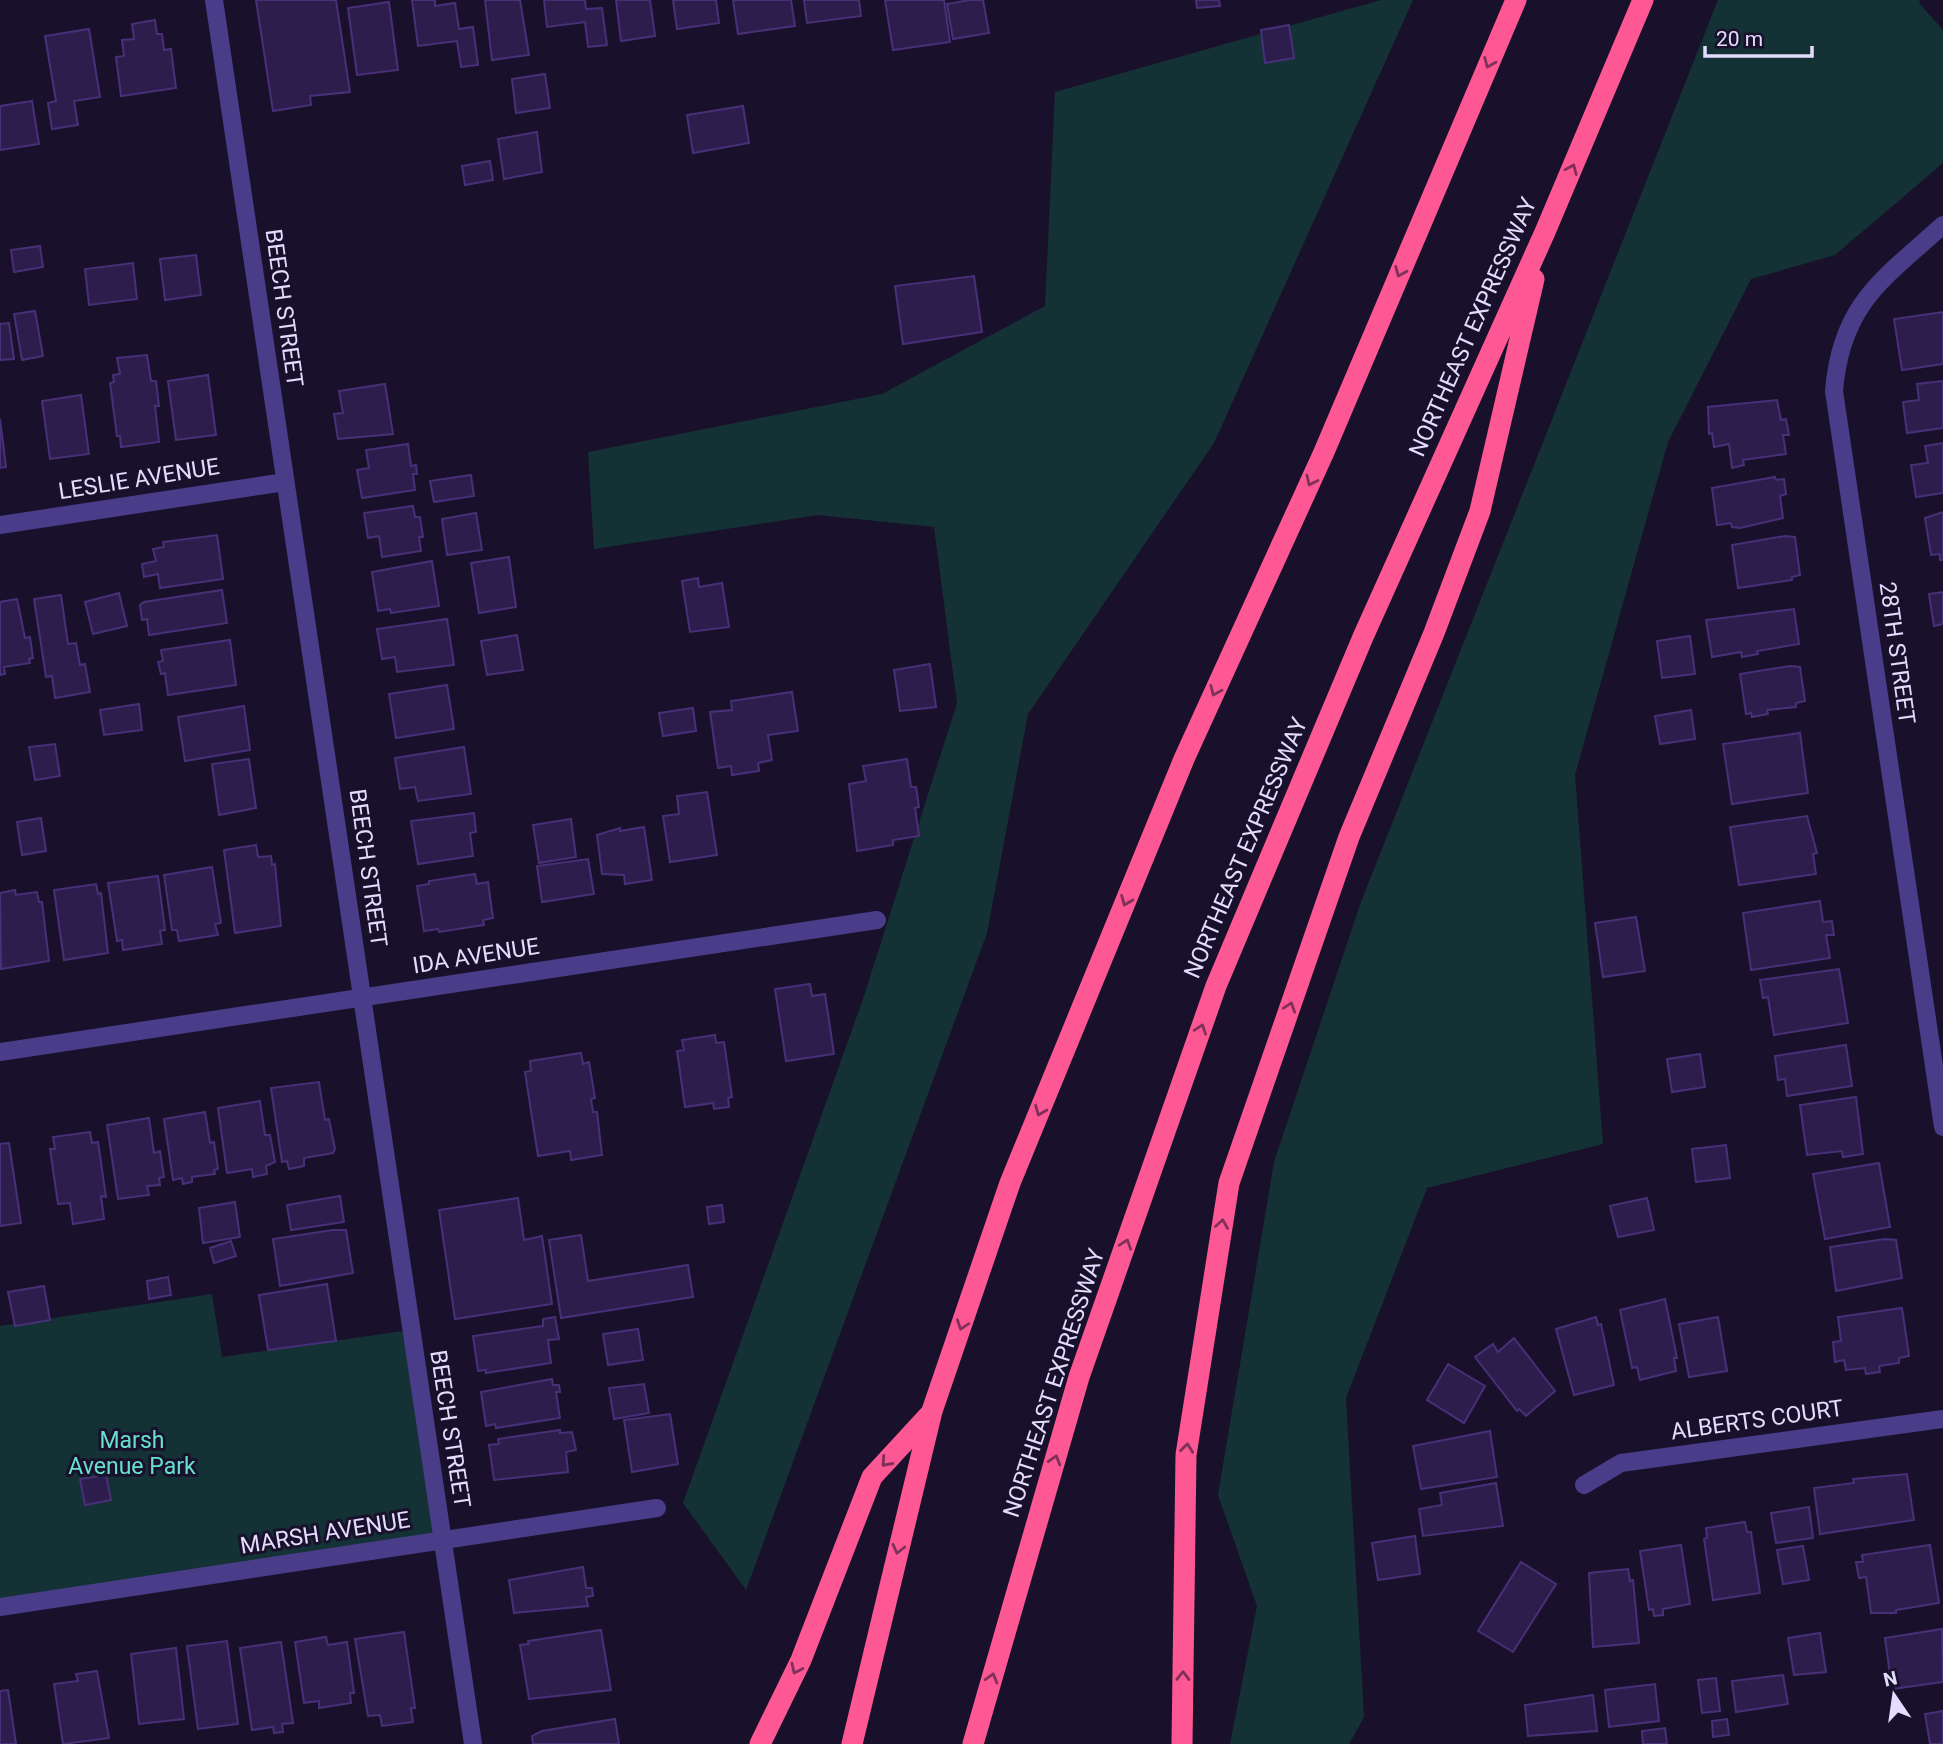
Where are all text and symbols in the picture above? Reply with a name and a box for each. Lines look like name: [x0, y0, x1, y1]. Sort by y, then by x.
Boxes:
scale bar: [1705, 14, 1812, 58]
text: 20 m: [1716, 27, 1763, 51]
one-way arrow: [1483, 56, 1497, 68]
one-way arrow: [1563, 164, 1577, 176]
street label: NORTHEAST EXPRESSWAY: [1404, 193, 1542, 461]
street label: BEECH STREET: [260, 227, 308, 389]
one-way arrow: [1395, 266, 1409, 278]
street label: LESLIE AVENUE: [57, 453, 221, 505]
one-way arrow: [1305, 474, 1319, 487]
street label: 28TH STREET: [1874, 580, 1920, 726]
one-way arrow: [1209, 684, 1223, 696]
street label: NORTHEAST EXPRESSWAY: [1179, 713, 1313, 982]
street label: BEECH STREET: [344, 787, 392, 949]
one-way arrow: [1120, 893, 1134, 906]
street label: IDA AVENUE: [411, 933, 541, 979]
one-way arrow: [1282, 1001, 1296, 1014]
one-way arrow: [1193, 1024, 1207, 1036]
one-way arrow: [1034, 1105, 1048, 1117]
one-way arrow: [1214, 1218, 1229, 1229]
one-way arrow: [1118, 1238, 1132, 1250]
street label: NORTHEAST EXPRESSWAY: [998, 1245, 1110, 1521]
one-way arrow: [956, 1318, 970, 1330]
street label: BEECH STREET: [424, 1348, 476, 1510]
street label: ALBERTS COURT: [1669, 1395, 1845, 1445]
park label: Marsh Avenue Park: [68, 1427, 196, 1480]
one-way arrow: [1180, 1443, 1195, 1454]
one-way arrow: [882, 1454, 894, 1467]
one-way arrow: [1047, 1454, 1062, 1466]
street label: MARSH AVENUE: [238, 1506, 412, 1560]
one-way arrow: [892, 1543, 906, 1555]
north arrow: [1859, 1660, 1929, 1730]
one-way arrow: [790, 1662, 804, 1674]
text: N: [1881, 1666, 1899, 1692]
one-way arrow: [1175, 1670, 1190, 1681]
one-way arrow: [983, 1673, 998, 1685]

